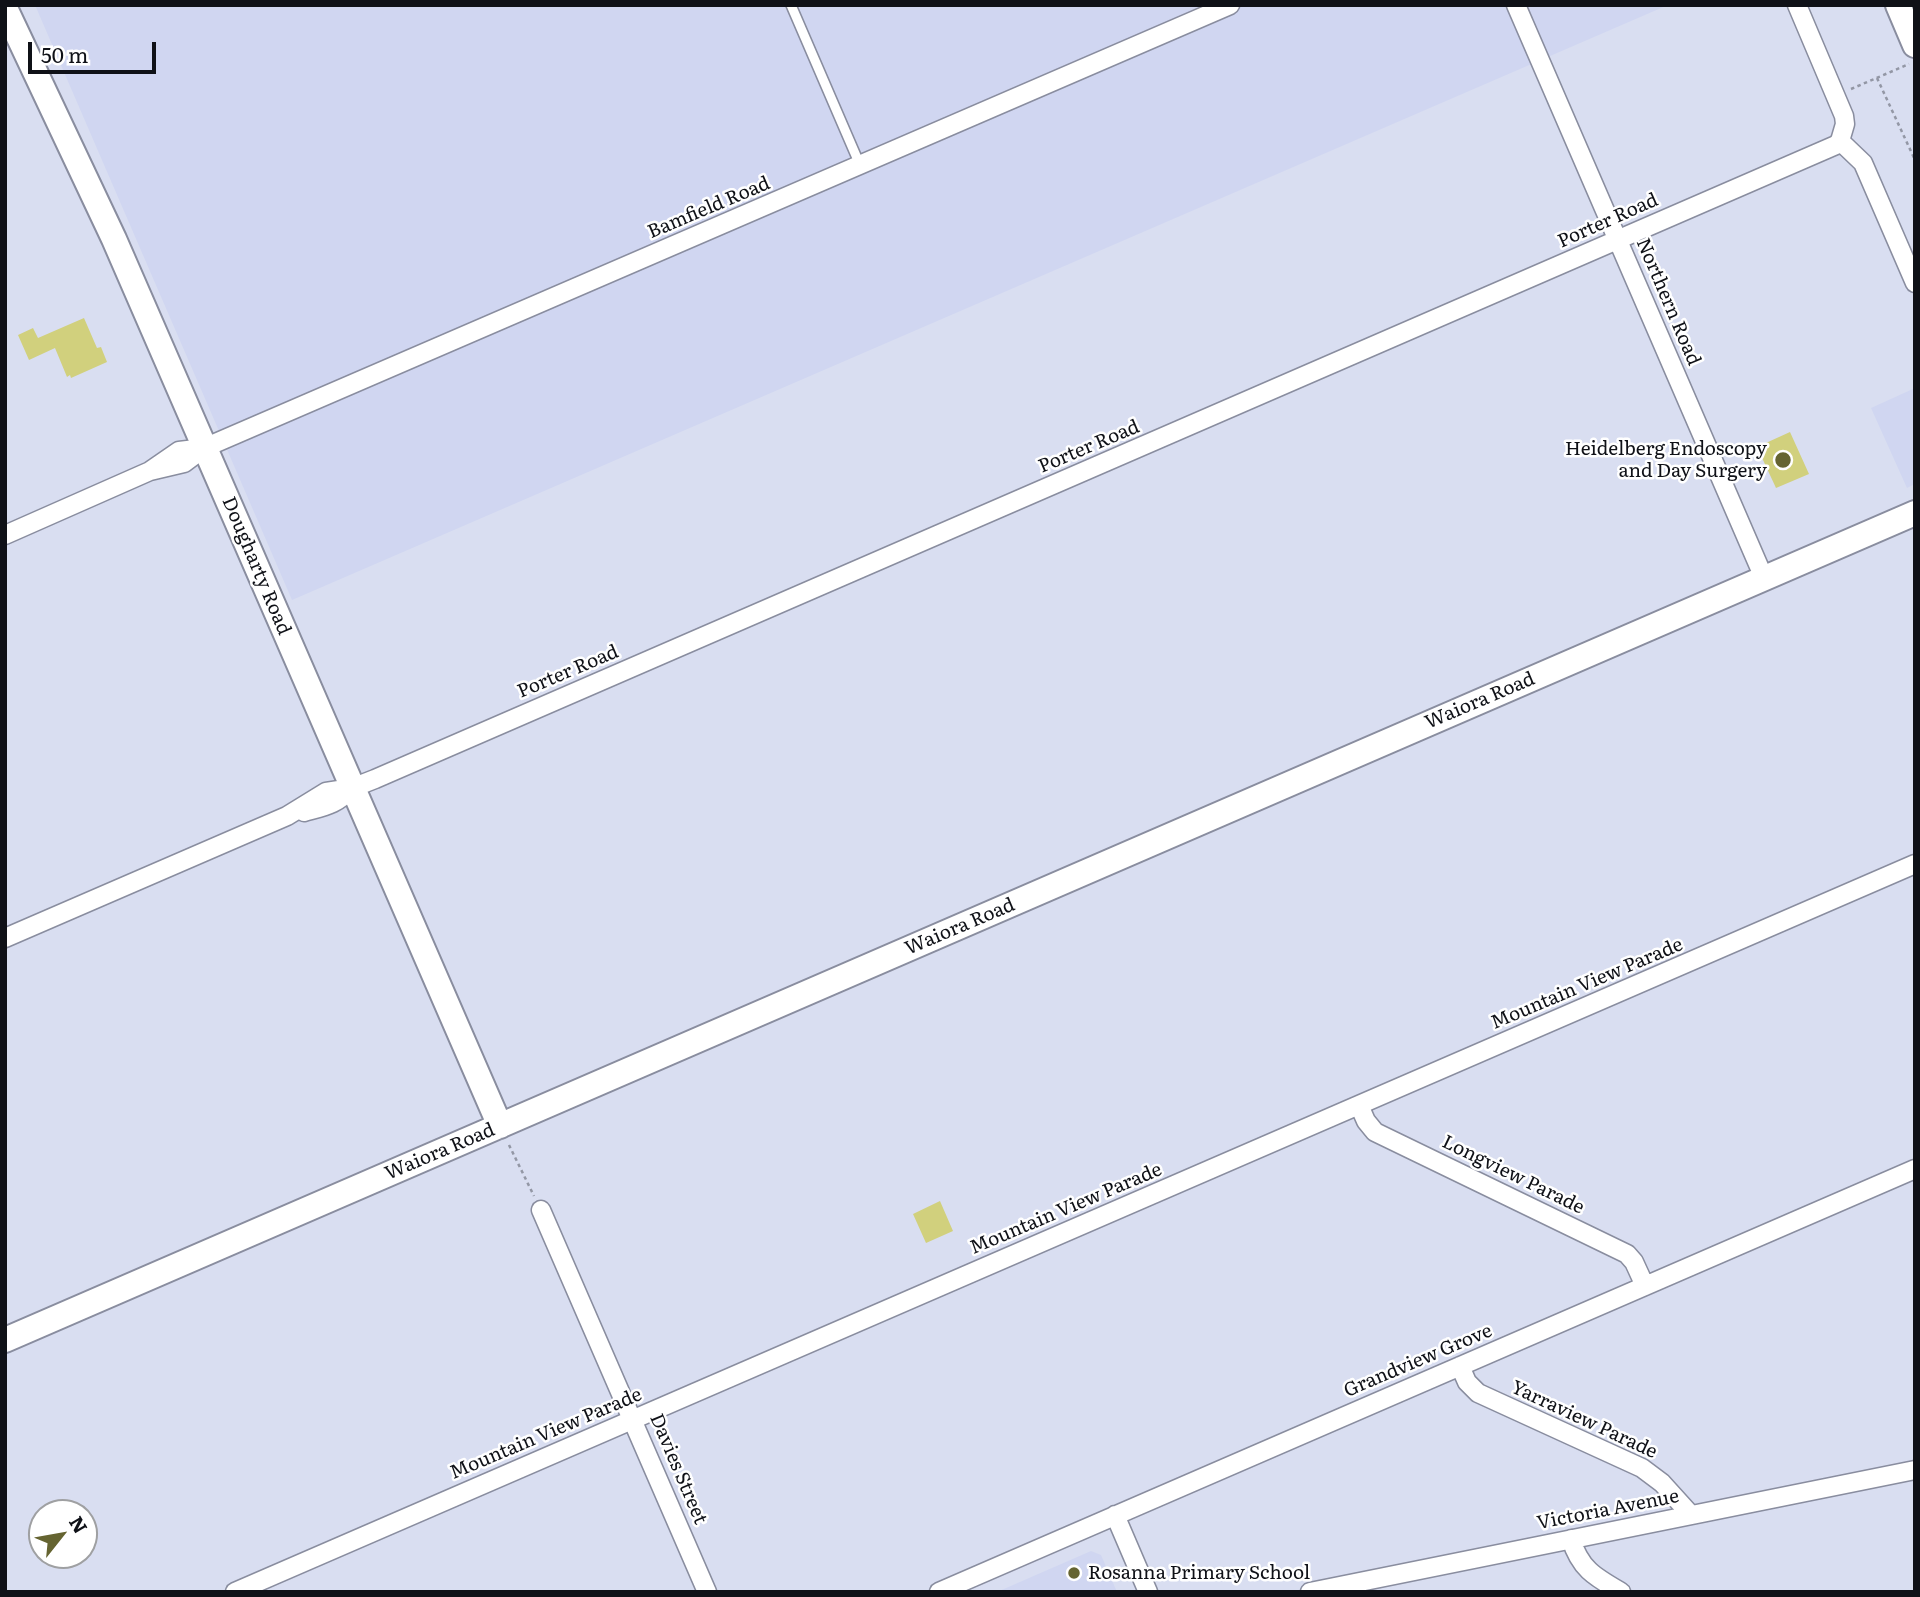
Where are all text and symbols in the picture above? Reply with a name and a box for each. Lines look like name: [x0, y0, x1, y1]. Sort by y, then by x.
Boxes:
scale bar: [32, 28, 159, 72]
text: 50 m: [41, 38, 88, 69]
street label: Bamfield Road: [644, 172, 774, 244]
street label: Porter Road: [1554, 189, 1662, 253]
street label: Northern Road: [1631, 235, 1705, 369]
street label: Porter Road: [1035, 416, 1143, 478]
place label: Heidelberg Endoscopy and Day Surgery: [1565, 438, 1767, 482]
marker: Heidelberg Endoscopy and Day Surgery: [1773, 450, 1793, 470]
street label: Dougharty Road: [217, 493, 295, 639]
street label: Porter Road: [514, 641, 622, 703]
street label: Waiora Road: [1422, 668, 1538, 734]
street label: Waiora Road: [902, 894, 1018, 960]
street label: Mountain View Parade: [1488, 933, 1686, 1035]
street label: Waiora Road: [382, 1119, 498, 1185]
street label: Longview Parade: [1438, 1131, 1588, 1219]
street label: Mountain View Parade: [967, 1158, 1165, 1260]
street label: Grandview Grove: [1341, 1320, 1495, 1402]
street label: Yarraview Parade: [1507, 1376, 1661, 1464]
street label: Mountain View Parade: [447, 1383, 645, 1485]
street label: Davies Street: [644, 1410, 712, 1528]
street label: Victoria Avenue: [1535, 1485, 1681, 1535]
north arrow: [28, 1499, 98, 1569]
text: N: [63, 1510, 95, 1538]
place label: Rosanna Primary School: [1088, 1562, 1310, 1584]
marker: Rosanna Primary School: [1066, 1565, 1082, 1581]

